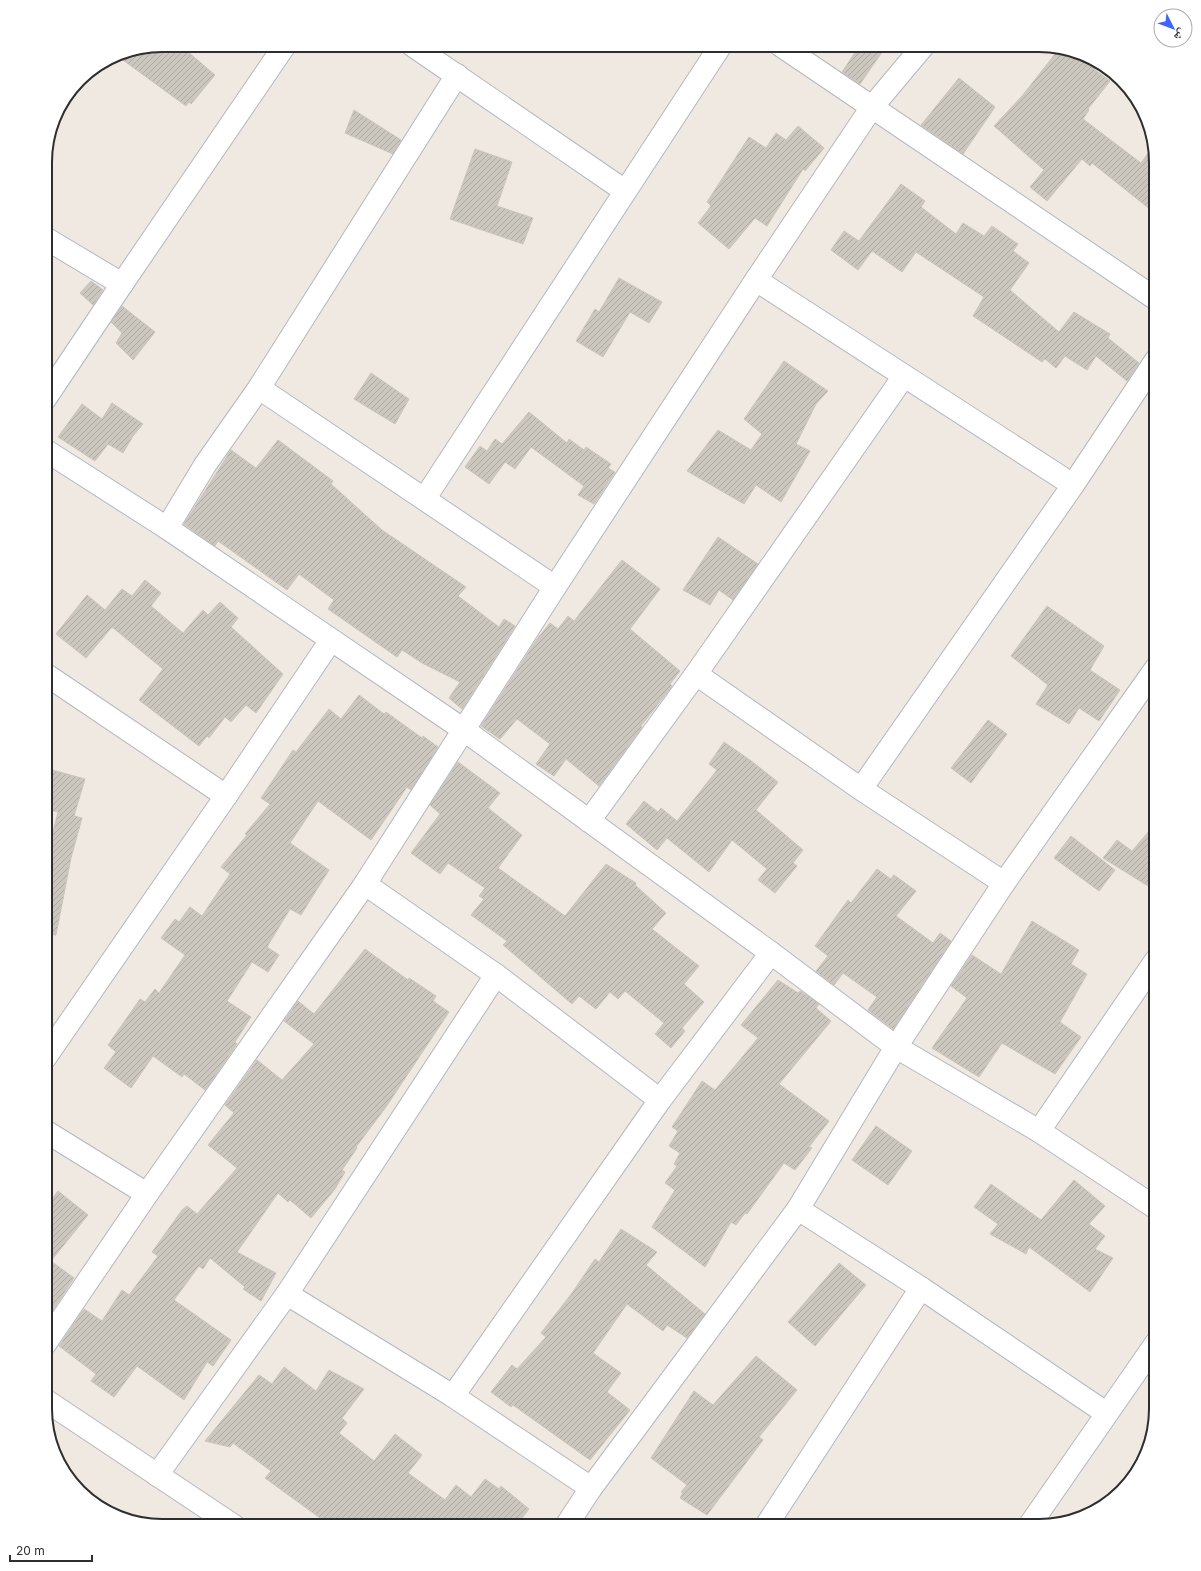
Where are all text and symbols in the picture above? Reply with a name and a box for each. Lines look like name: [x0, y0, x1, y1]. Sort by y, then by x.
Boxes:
north arrow: [1153, 8, 1193, 48]
text: ش: [1170, 25, 1190, 44]
scale bar: [10, 1537, 92, 1563]
text: 20 m: [16, 1543, 45, 1558]

